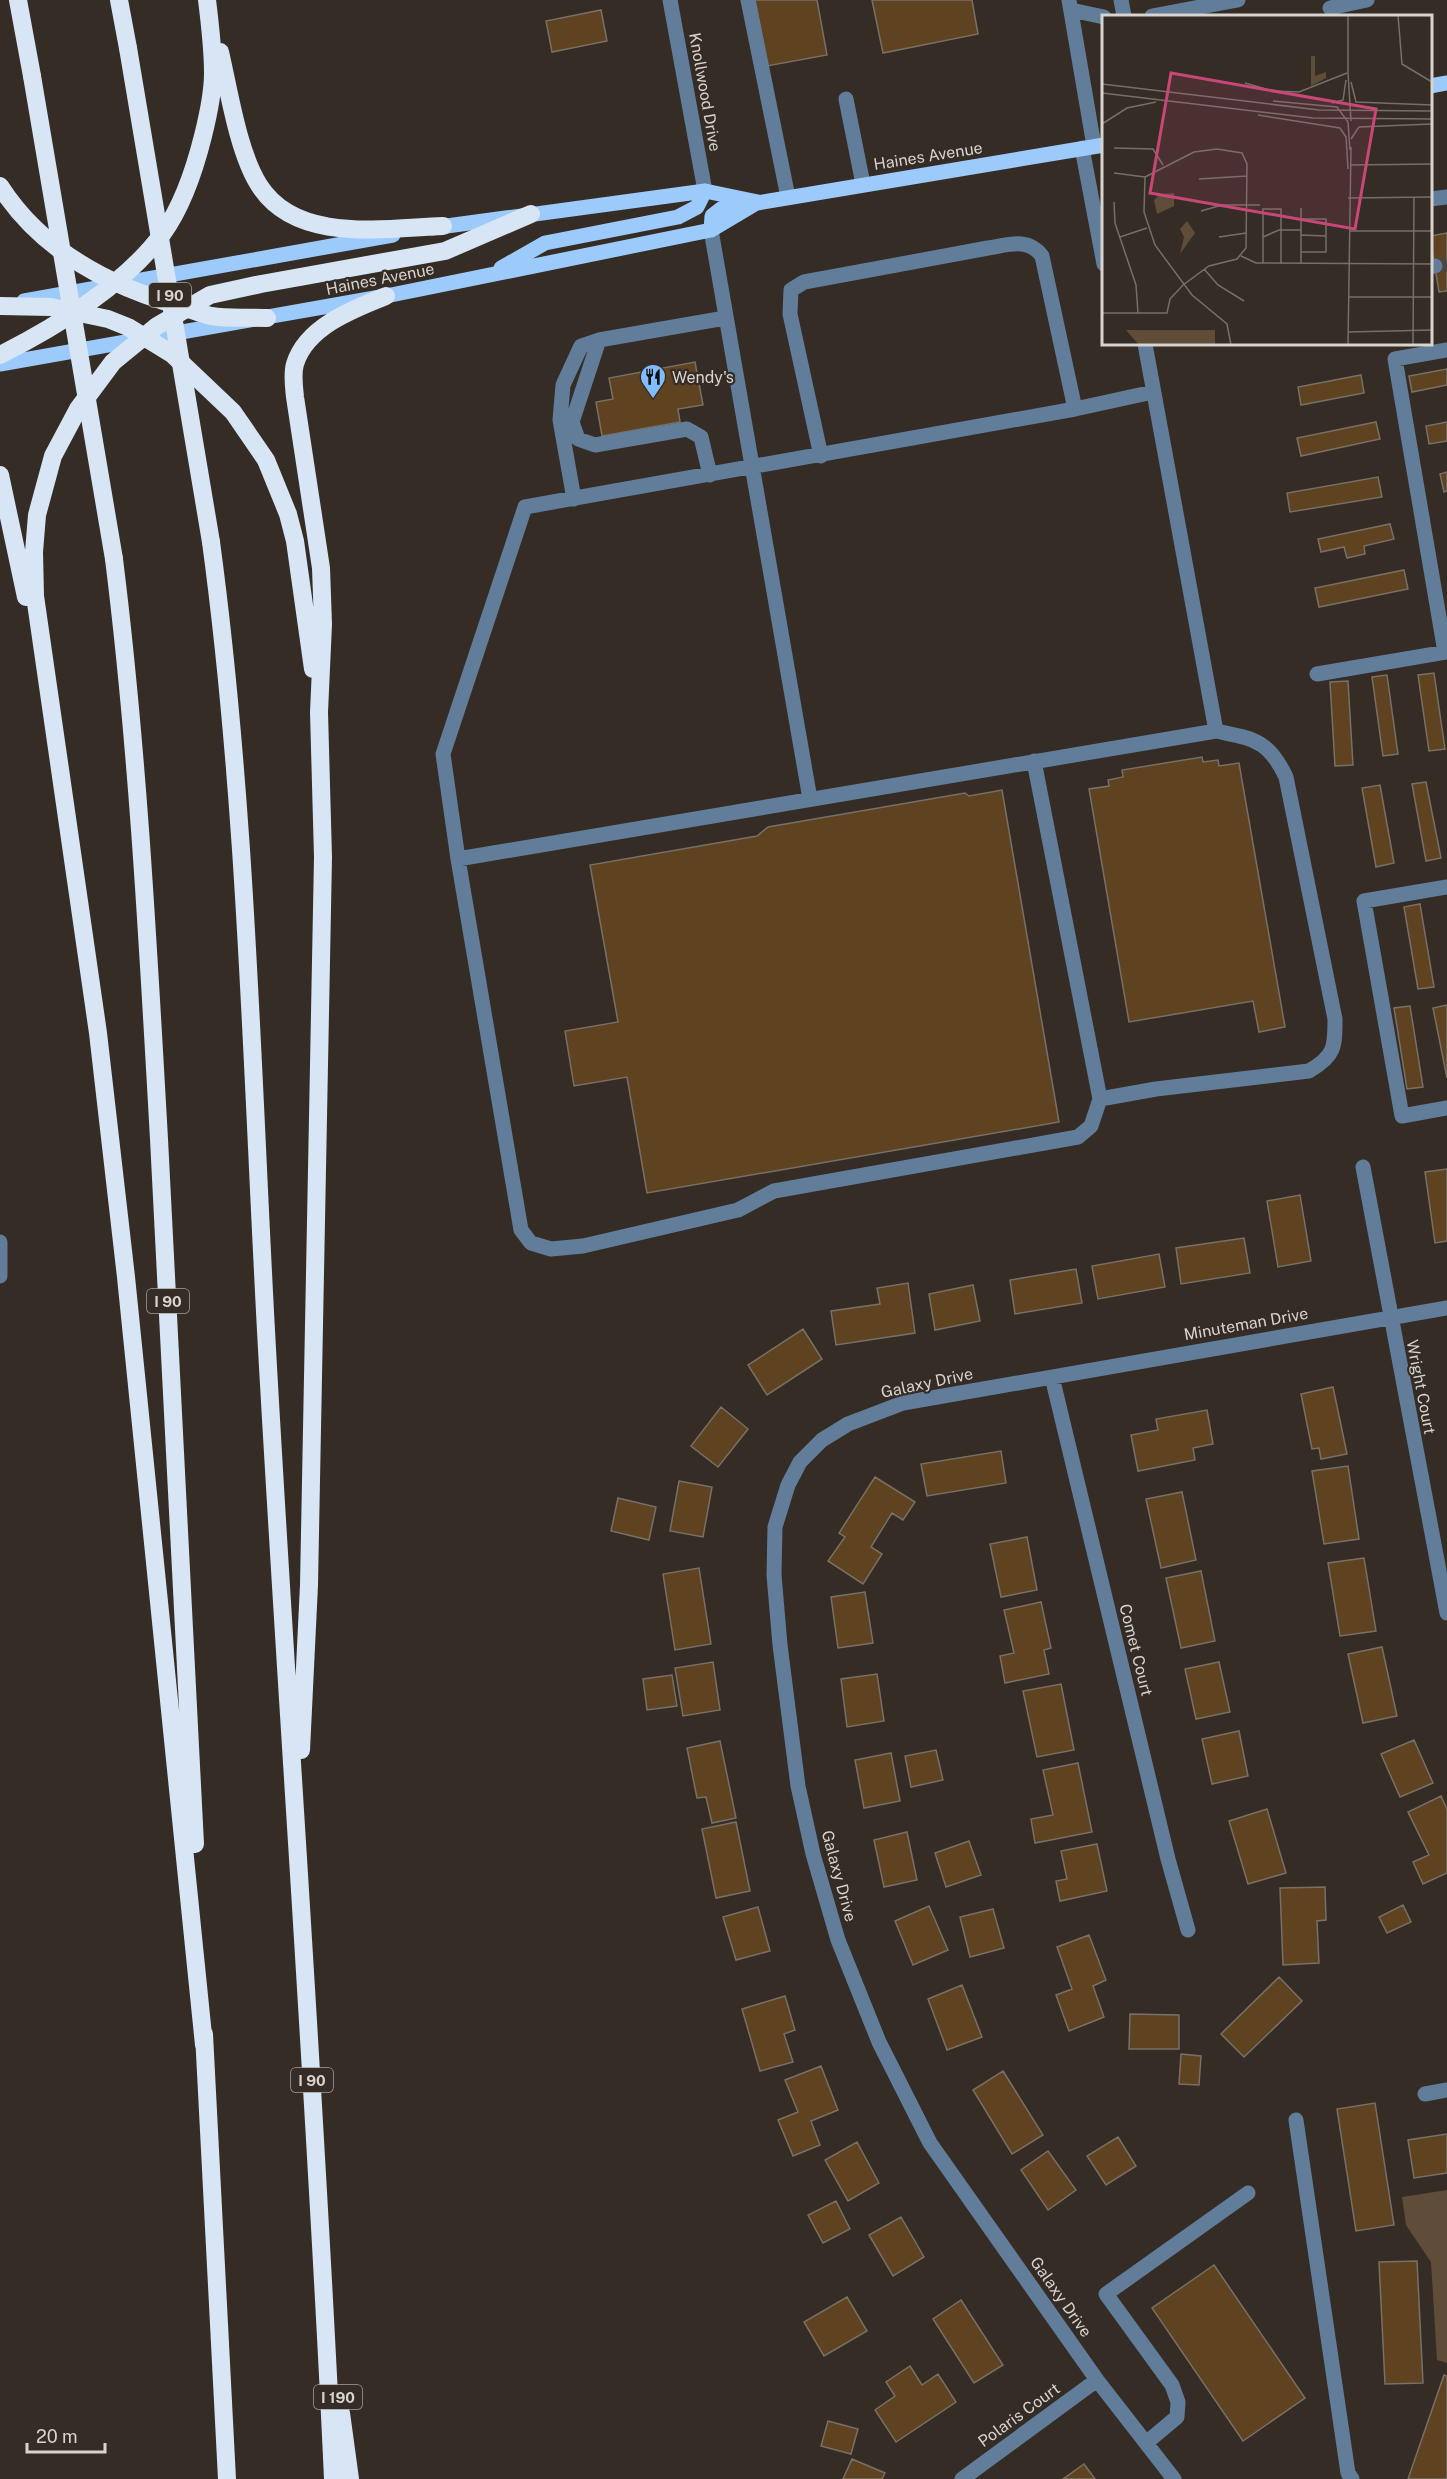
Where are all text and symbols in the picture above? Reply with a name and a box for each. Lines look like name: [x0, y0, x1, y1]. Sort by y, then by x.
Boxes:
inset map: [1102, 15, 1432, 345]
street label: Knollwood Drive: [685, 31, 725, 153]
street label: Haines Avenue: [872, 138, 984, 174]
street label: Haines Avenue: [324, 259, 436, 299]
road number: I 90: [149, 283, 191, 307]
restaurant icon: Wendy's: [638, 362, 668, 400]
place label: Wendy's: [672, 368, 734, 387]
road number: I 90: [147, 1289, 189, 1313]
street label: Minuteman Drive: [1182, 1304, 1310, 1344]
street label: Wright Court: [1403, 1338, 1439, 1436]
street label: Galaxy Drive: [879, 1364, 975, 1402]
street label: Comet Court: [1115, 1602, 1157, 1698]
street label: Galaxy Drive: [818, 1828, 860, 1924]
road number: I 90: [291, 2068, 333, 2092]
street label: Galaxy Drive: [1026, 2253, 1096, 2341]
street label: Polaris Court: [974, 2379, 1064, 2451]
road number: I 190: [314, 2385, 362, 2409]
scale bar: [27, 2416, 105, 2454]
text: 20 m: [36, 2426, 78, 2447]

